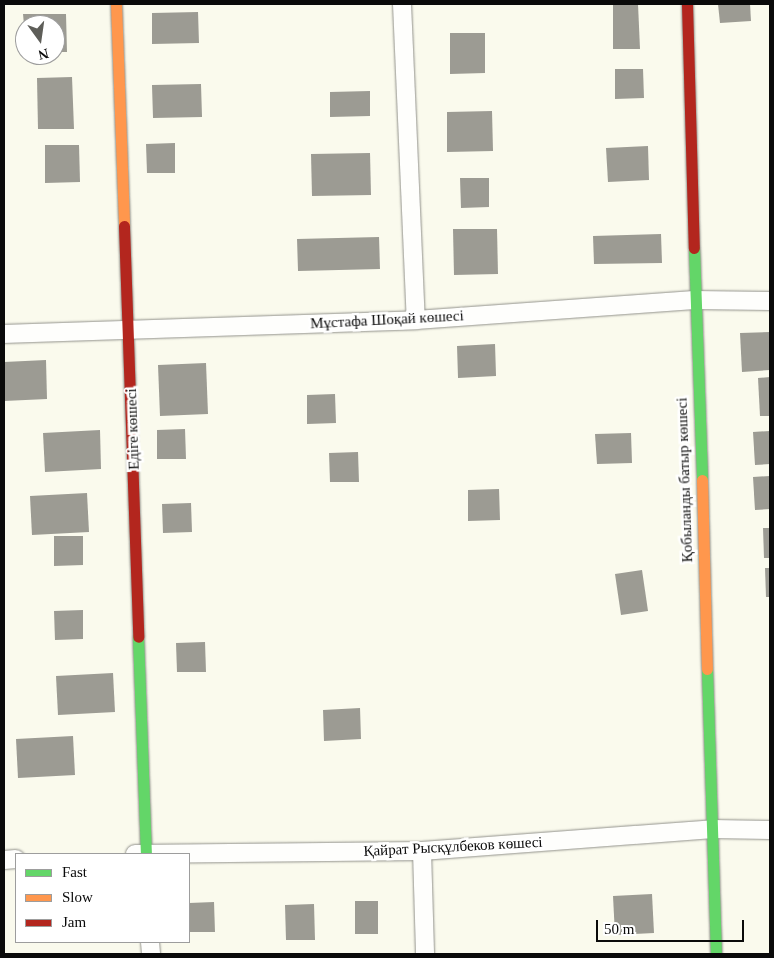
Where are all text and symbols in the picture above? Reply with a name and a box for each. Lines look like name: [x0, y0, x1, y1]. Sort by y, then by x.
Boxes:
north arrow: [15, 15, 65, 65]
text: N: [37, 46, 50, 63]
street label: Мұстафа Шоқай көшесі: [310, 307, 464, 333]
street label: Едіге көшесі: [123, 388, 143, 470]
street label: Қобыланды батыр көшесі: [673, 397, 697, 563]
street label: Қайрат Рысқұлбеков көшесі: [363, 833, 543, 861]
legend: [15, 853, 190, 943]
text: Fast: [62, 864, 87, 880]
text: Slow: [62, 889, 93, 905]
scale bar: [599, 910, 746, 942]
text: Jam: [62, 914, 86, 930]
text: 50 m: [604, 921, 634, 937]

